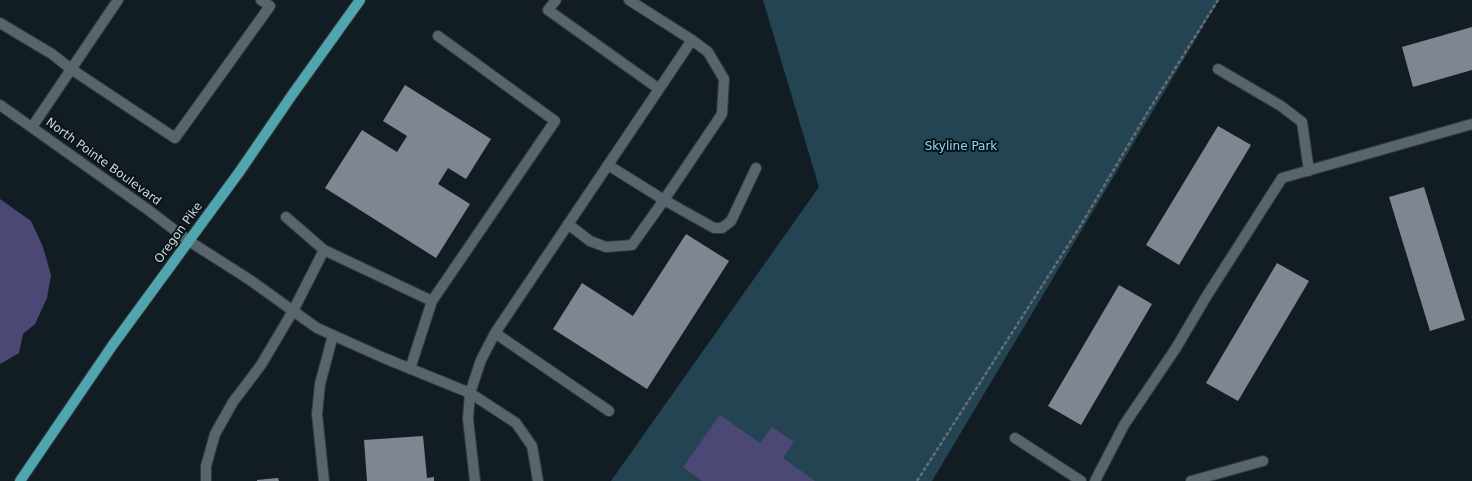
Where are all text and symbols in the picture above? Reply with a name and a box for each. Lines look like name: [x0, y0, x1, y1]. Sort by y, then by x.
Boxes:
street label: North Pointe Boulevard: [43, 115, 163, 209]
park label: Skyline Park: [925, 140, 997, 154]
street label: Oregon Pike: [152, 200, 206, 266]

